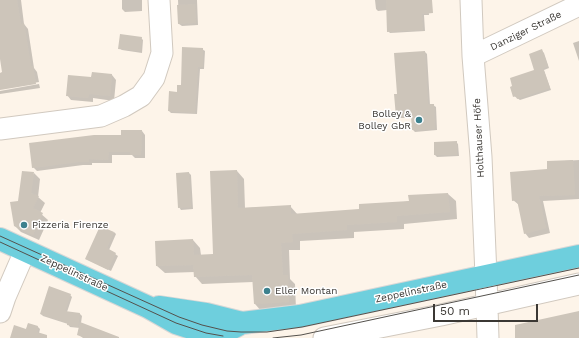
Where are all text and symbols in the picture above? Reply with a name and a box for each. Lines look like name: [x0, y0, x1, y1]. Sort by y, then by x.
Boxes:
street label: Danziger Straße: [488, 9, 564, 53]
street label: Holthauser Höfe: [471, 98, 487, 178]
place label: Bolley & Bolley GbR: [358, 108, 411, 132]
marker: Bolley & Bolley GbR: [414, 115, 424, 125]
place label: Pizzeria Firenze: [32, 219, 109, 231]
marker: Pizzeria Firenze: [19, 220, 29, 230]
street label: Zeppelinstraße: [38, 252, 110, 294]
street label: Zeppelinstraße: [374, 279, 448, 305]
place label: Eller Montan: [275, 285, 337, 297]
marker: Eller Montan: [262, 286, 272, 296]
scale bar: [435, 296, 540, 322]
text: 50 m: [440, 304, 470, 318]

